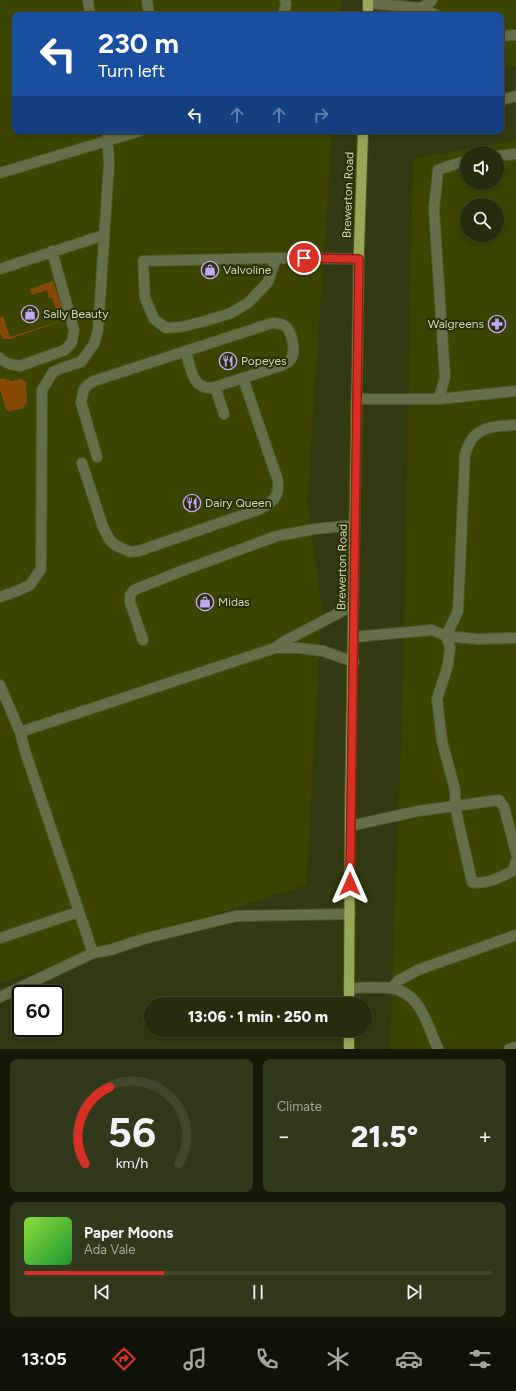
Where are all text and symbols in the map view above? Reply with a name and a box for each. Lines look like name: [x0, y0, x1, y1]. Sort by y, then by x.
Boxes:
text: 230 m: [98, 26, 179, 60]
icon: left: [32, 28, 84, 80]
text: Turn left: [98, 60, 165, 82]
icon: left: [184, 104, 206, 126]
icon: ahead: [226, 104, 248, 126]
icon: ahead: [268, 104, 290, 126]
icon: right: [310, 104, 332, 126]
map controls: [460, 146, 504, 242]
button: sound: [460, 146, 504, 190]
street label: Brewerton Road: [339, 152, 357, 238]
button: search: [460, 198, 504, 242]
pin: [287, 241, 321, 275]
icon: arrive: [293, 247, 315, 269]
shop icon: Valvoline: [200, 260, 220, 280]
place label: Valvoline: [223, 263, 272, 277]
shop icon: Sally Beauty: [20, 304, 40, 324]
place label: Sally Beauty: [43, 307, 109, 321]
pharmacy icon: Walgreens: [487, 314, 507, 334]
place label: Walgreens: [428, 317, 484, 331]
restaurant icon: Popeyes: [218, 351, 238, 371]
place label: Popeyes: [241, 354, 287, 368]
restaurant icon: Dairy Queen: [182, 493, 202, 513]
place label: Dairy Queen: [205, 496, 272, 510]
street label: Brewerton Road: [334, 524, 350, 610]
shop icon: Midas: [195, 592, 215, 612]
place label: Midas: [218, 595, 250, 609]
position arrow: [329, 863, 371, 905]
speed limit sign: 60: [12, 985, 64, 1037]
text: 13:06 · 1 min · 250 m: [188, 1008, 328, 1026]
text: Climate: [277, 1099, 322, 1114]
text: 56: [107, 1106, 156, 1156]
text: 21.5°: [351, 1118, 418, 1155]
text: −: [277, 1123, 291, 1150]
text: +: [478, 1123, 492, 1150]
text: km/h: [115, 1153, 148, 1171]
text: Paper Moons: [84, 1224, 173, 1242]
text: Ada Vale: [84, 1242, 135, 1257]
icon: previous: [91, 1281, 113, 1303]
icon: pause: [247, 1281, 269, 1303]
icon: next: [403, 1281, 425, 1303]
icon: directions: [110, 1345, 138, 1373]
icon: music: [181, 1345, 209, 1373]
icon: phone: [253, 1345, 281, 1373]
icon: climate: [324, 1345, 352, 1373]
icon: car: [395, 1345, 423, 1373]
icon: filters: [466, 1345, 494, 1373]
text: 13:05: [22, 1348, 67, 1370]

